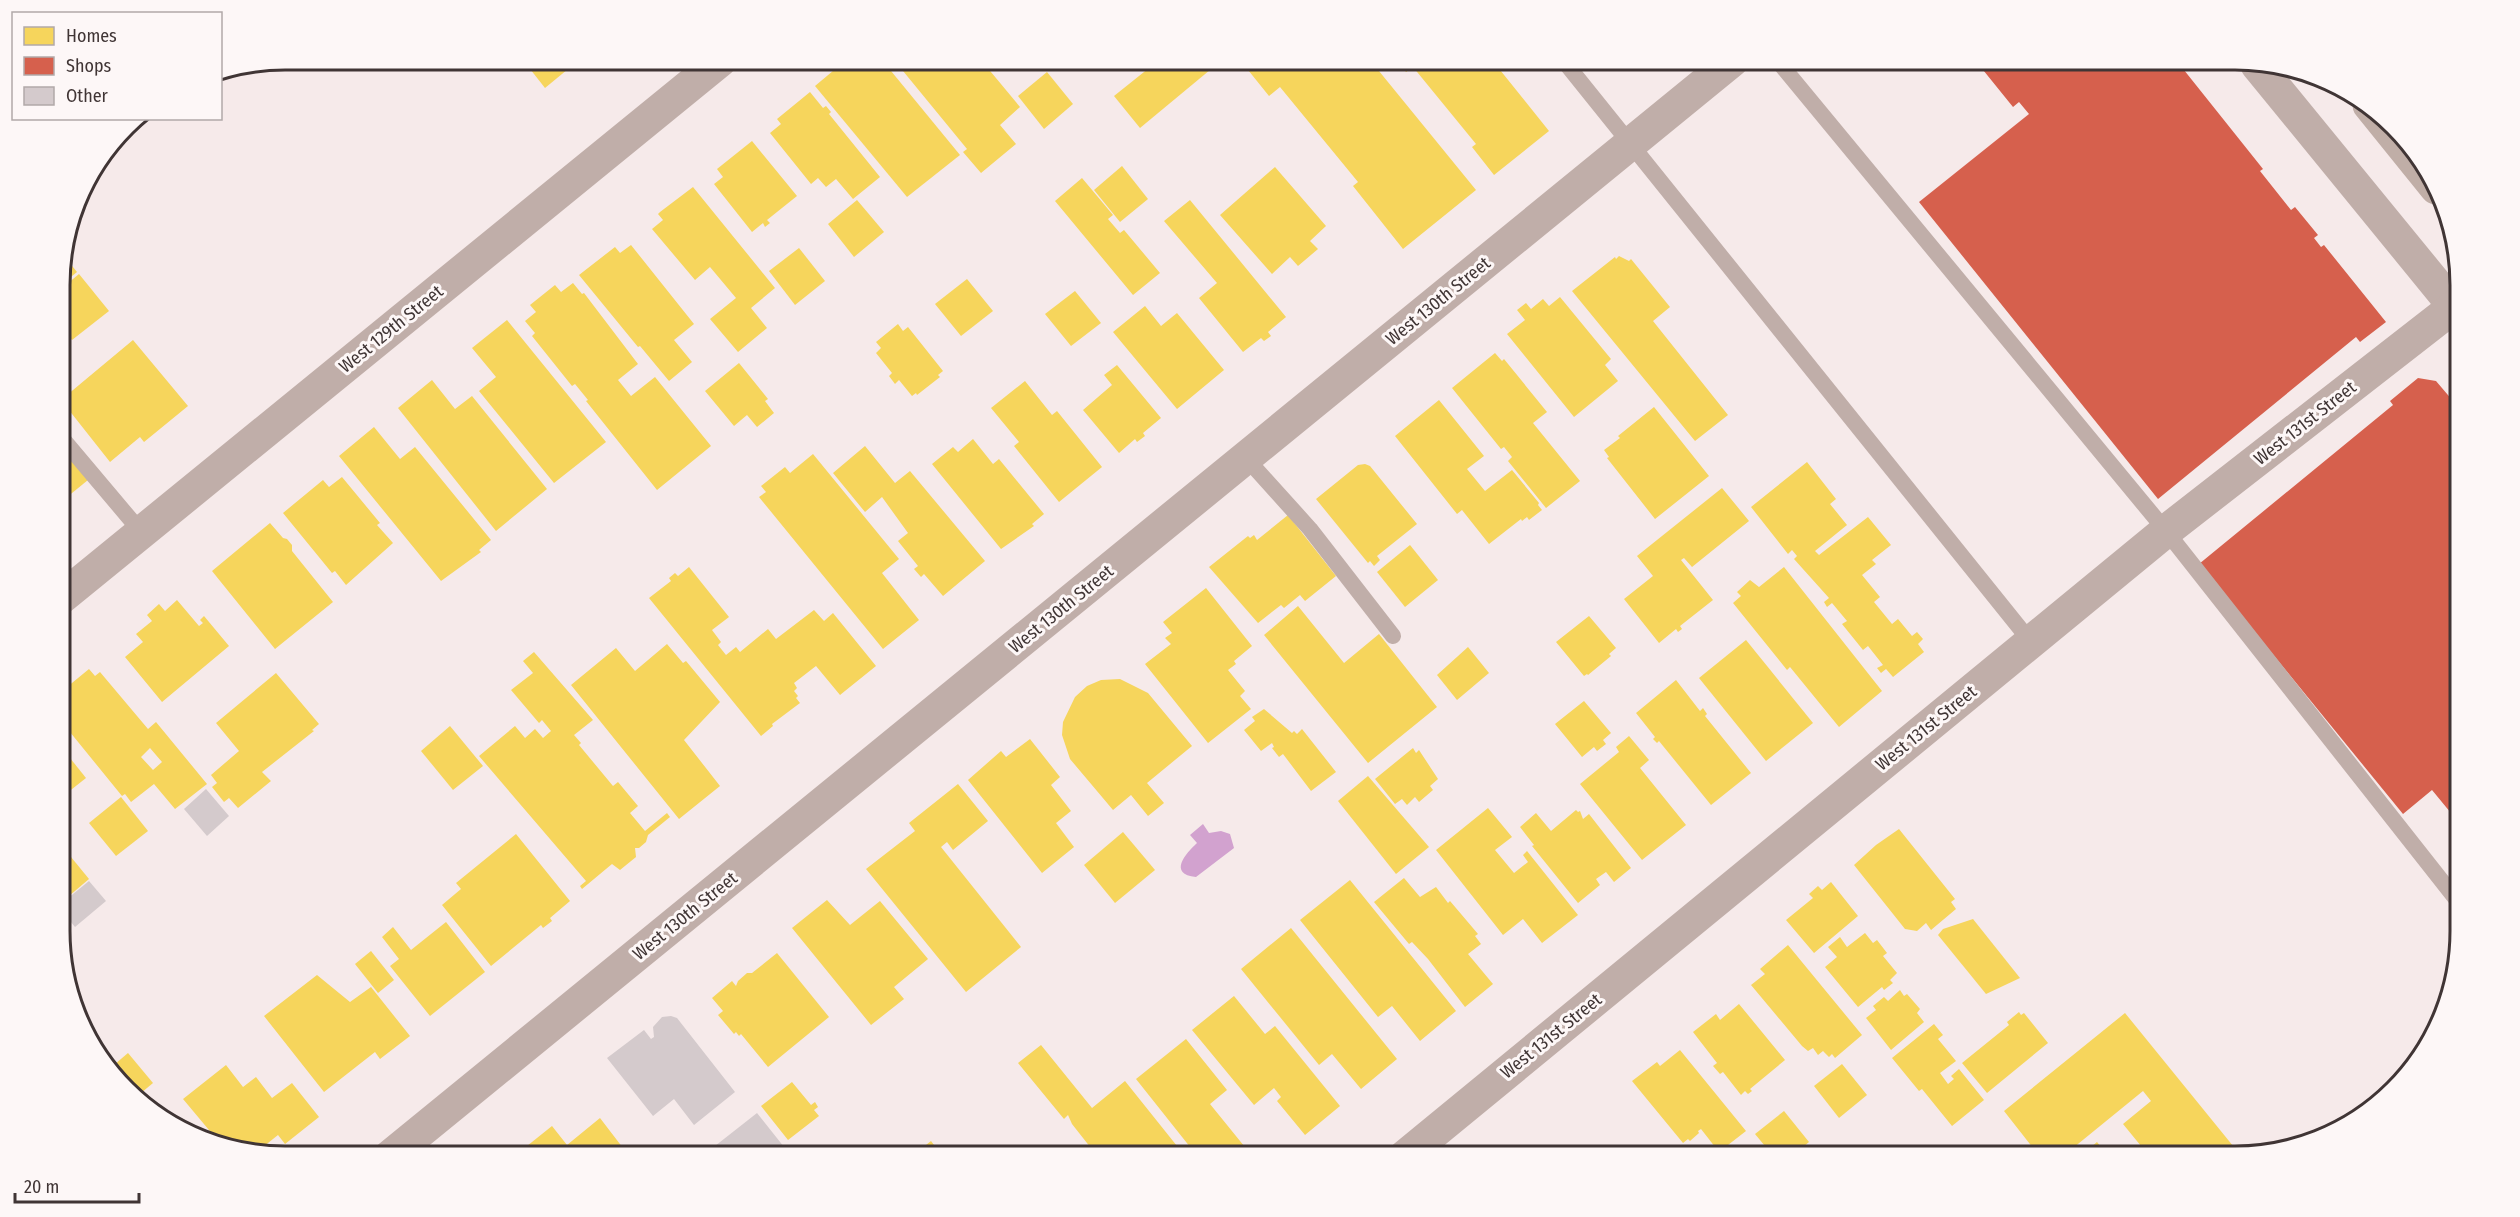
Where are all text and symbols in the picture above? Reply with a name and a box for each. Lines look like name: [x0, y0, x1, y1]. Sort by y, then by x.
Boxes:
legend: [12, 12, 222, 120]
text: Homes: [66, 25, 117, 47]
text: Shops: [66, 55, 111, 77]
text: Other: [66, 85, 109, 107]
street label: West 130th Street: [1381, 252, 1495, 350]
street label: West 129th Street: [335, 280, 448, 378]
street label: West 131st Street: [2249, 376, 2361, 470]
street label: West 130th Street: [1004, 560, 1118, 658]
street label: West 131st Street: [1871, 680, 1981, 776]
street label: West 130th Street: [628, 867, 742, 965]
street label: West 131st Street: [1496, 988, 1606, 1084]
scale bar: [15, 1166, 140, 1204]
text: 20 m: [24, 1176, 59, 1198]

